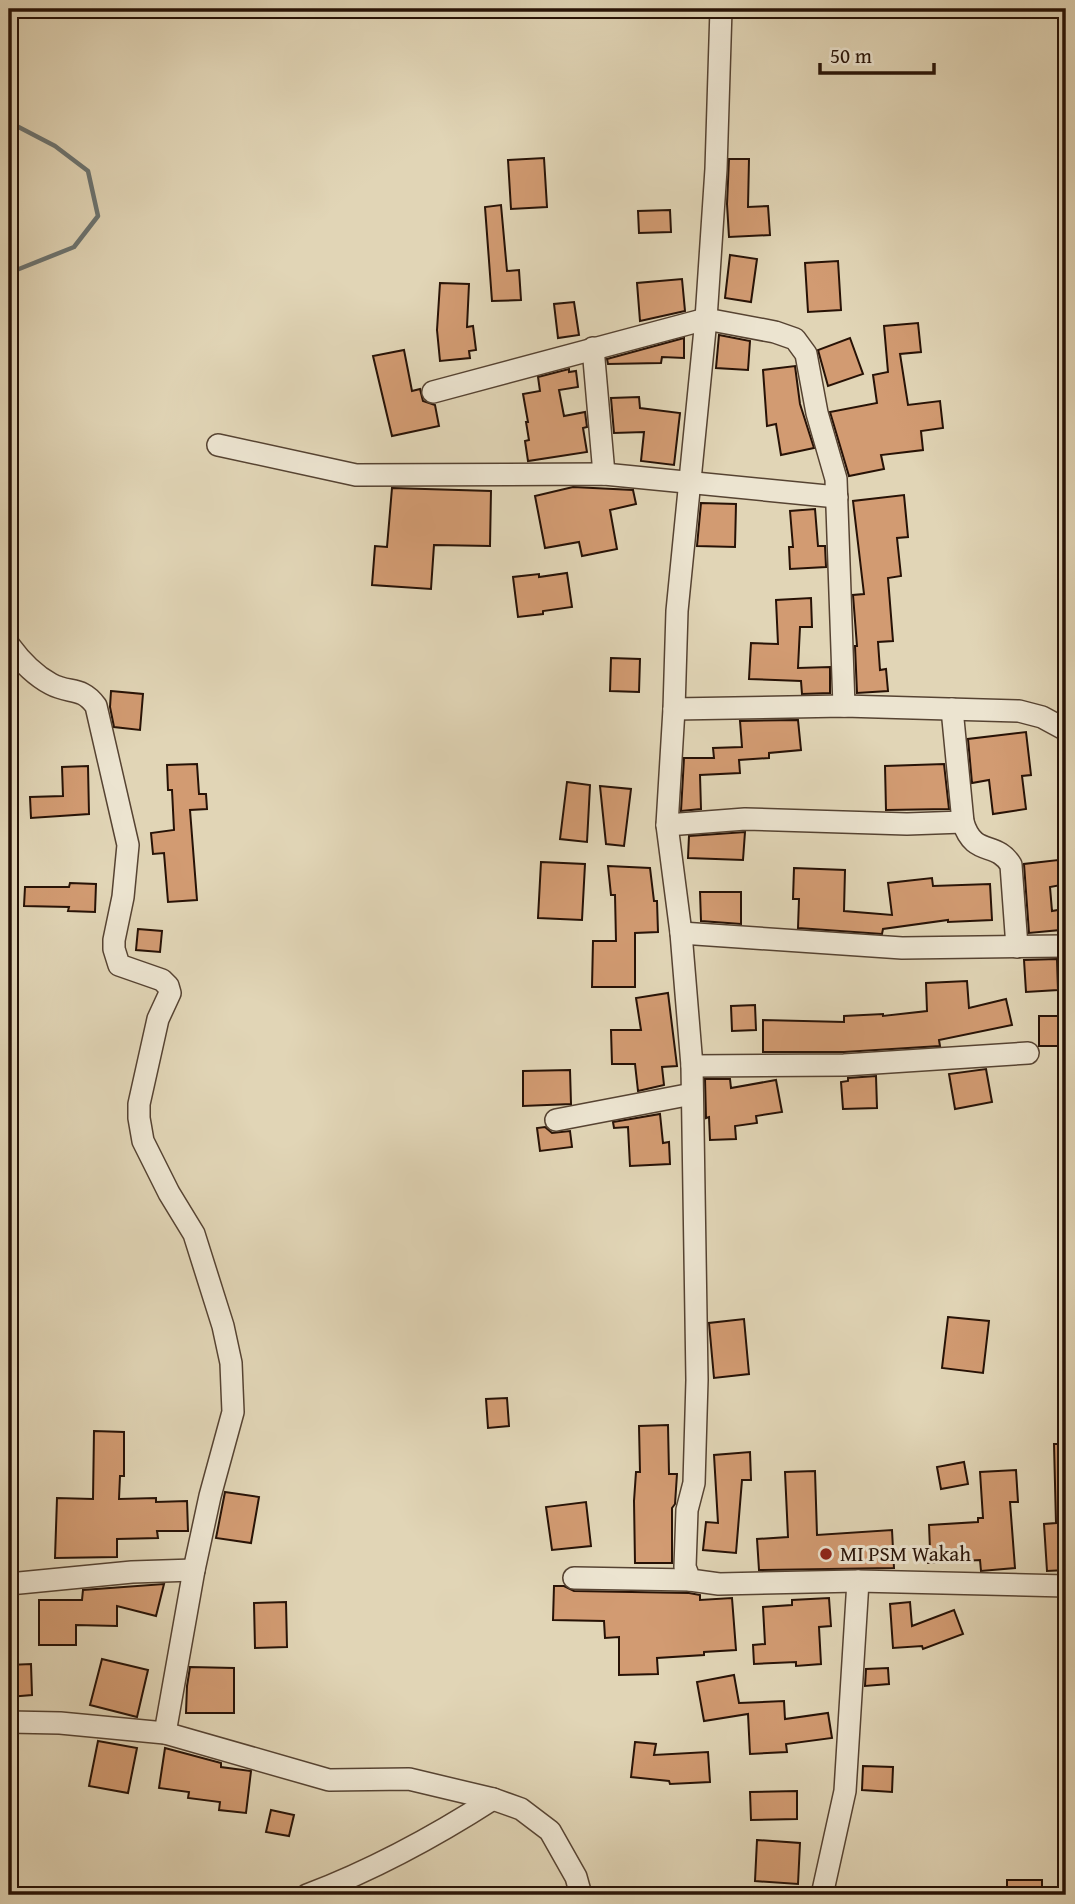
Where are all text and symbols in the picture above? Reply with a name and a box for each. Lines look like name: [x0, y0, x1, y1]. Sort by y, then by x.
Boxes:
scale bar: [820, 32, 933, 76]
text: 50 m: [830, 40, 872, 71]
place label: MI PSM Wakah: [840, 1538, 971, 1569]
marker: MI PSM Wakah: [818, 1546, 834, 1562]

